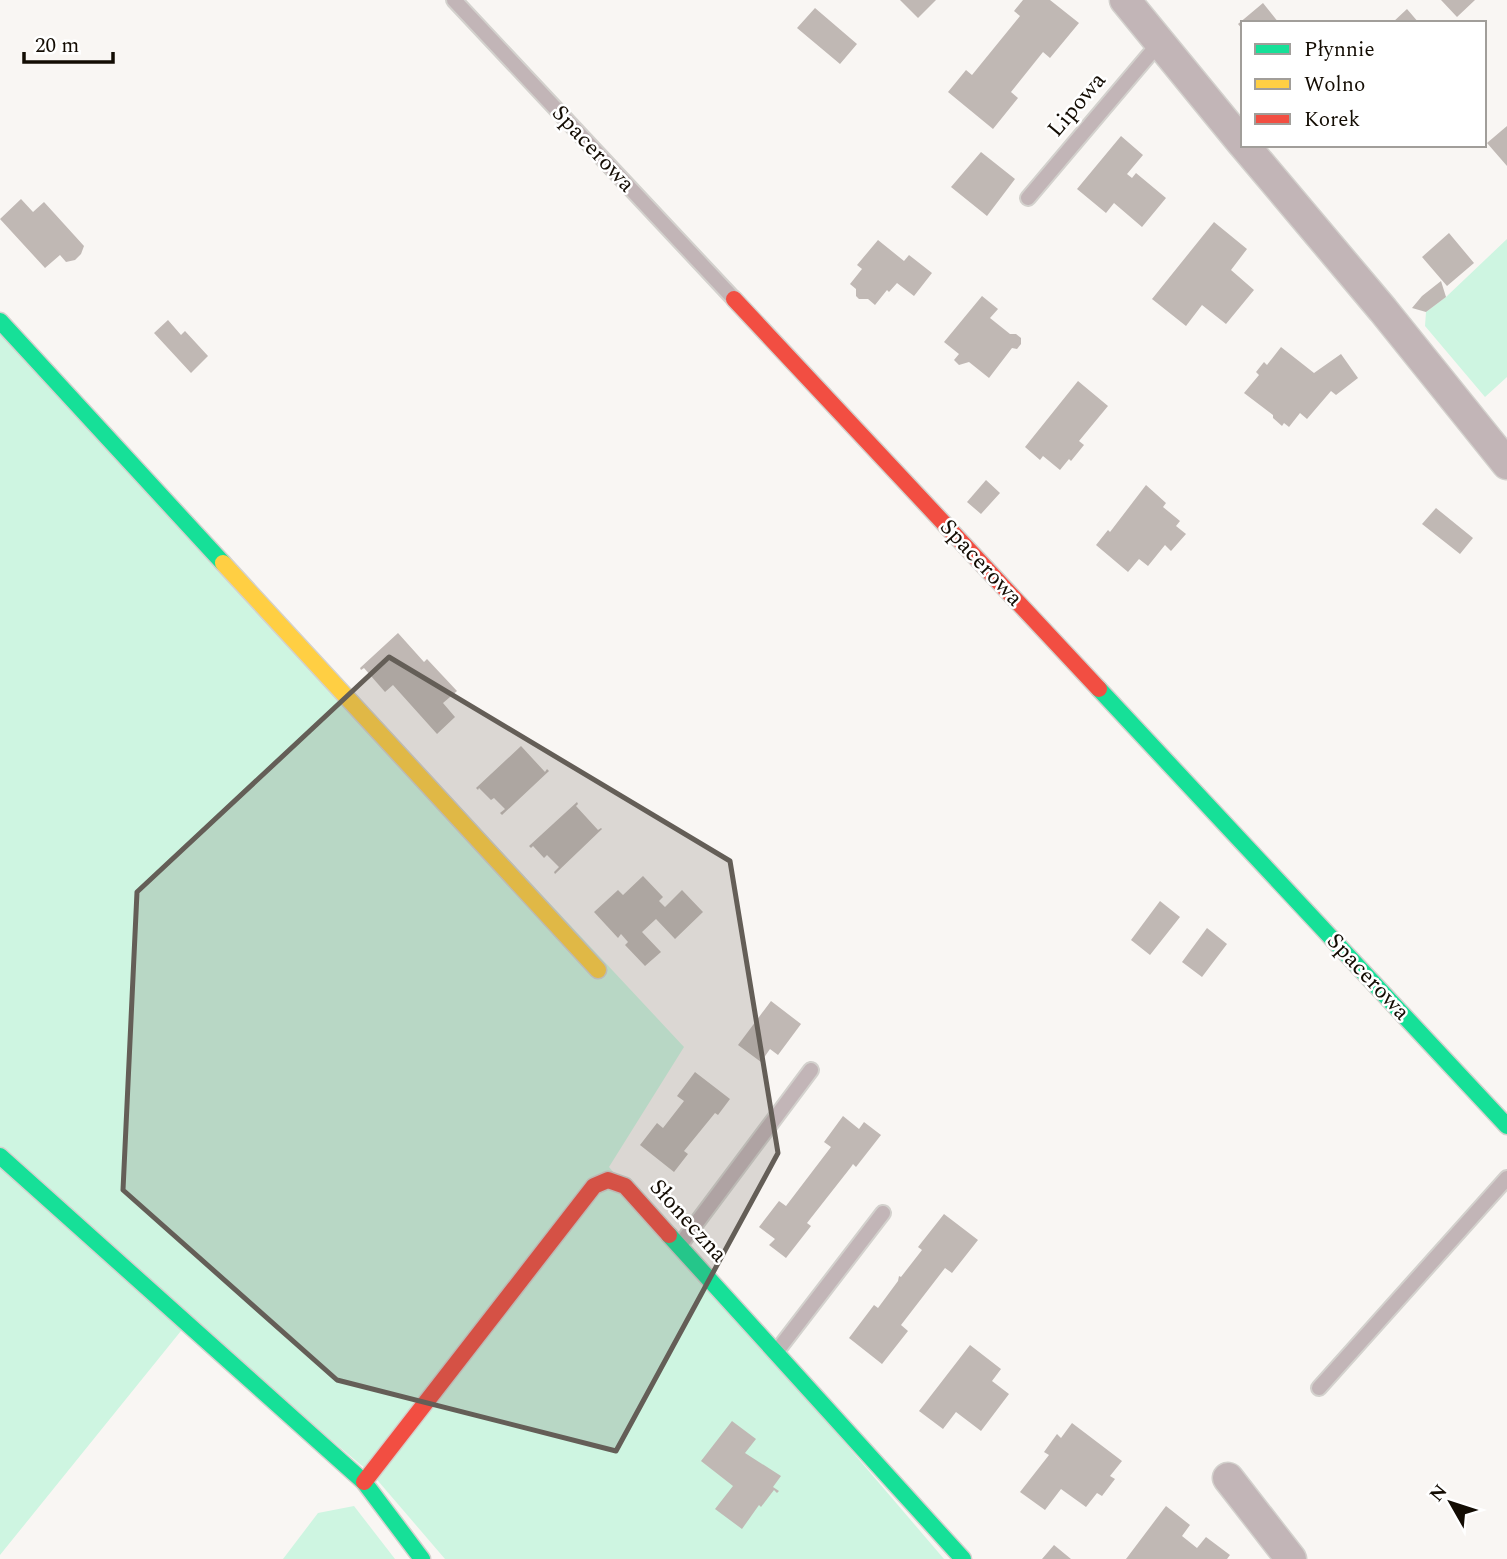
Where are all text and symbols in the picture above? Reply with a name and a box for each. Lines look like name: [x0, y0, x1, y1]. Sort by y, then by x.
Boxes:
scale bar: [24, 21, 114, 65]
legend: [1241, 21, 1486, 147]
text: 20 m: [35, 30, 79, 62]
text: Płynnie: [1304, 34, 1375, 66]
street label: Lipowa: [1039, 65, 1115, 145]
text: Wolno: [1304, 69, 1365, 101]
street label: Spacerowa: [543, 97, 643, 201]
text: Korek: [1304, 104, 1361, 136]
street label: Spacerowa: [931, 511, 1031, 615]
street label: Spacerowa: [1318, 925, 1418, 1029]
street label: Słoneczna: [641, 1171, 735, 1271]
north arrow: [1416, 1468, 1486, 1538]
text: N: [1423, 1478, 1455, 1508]

